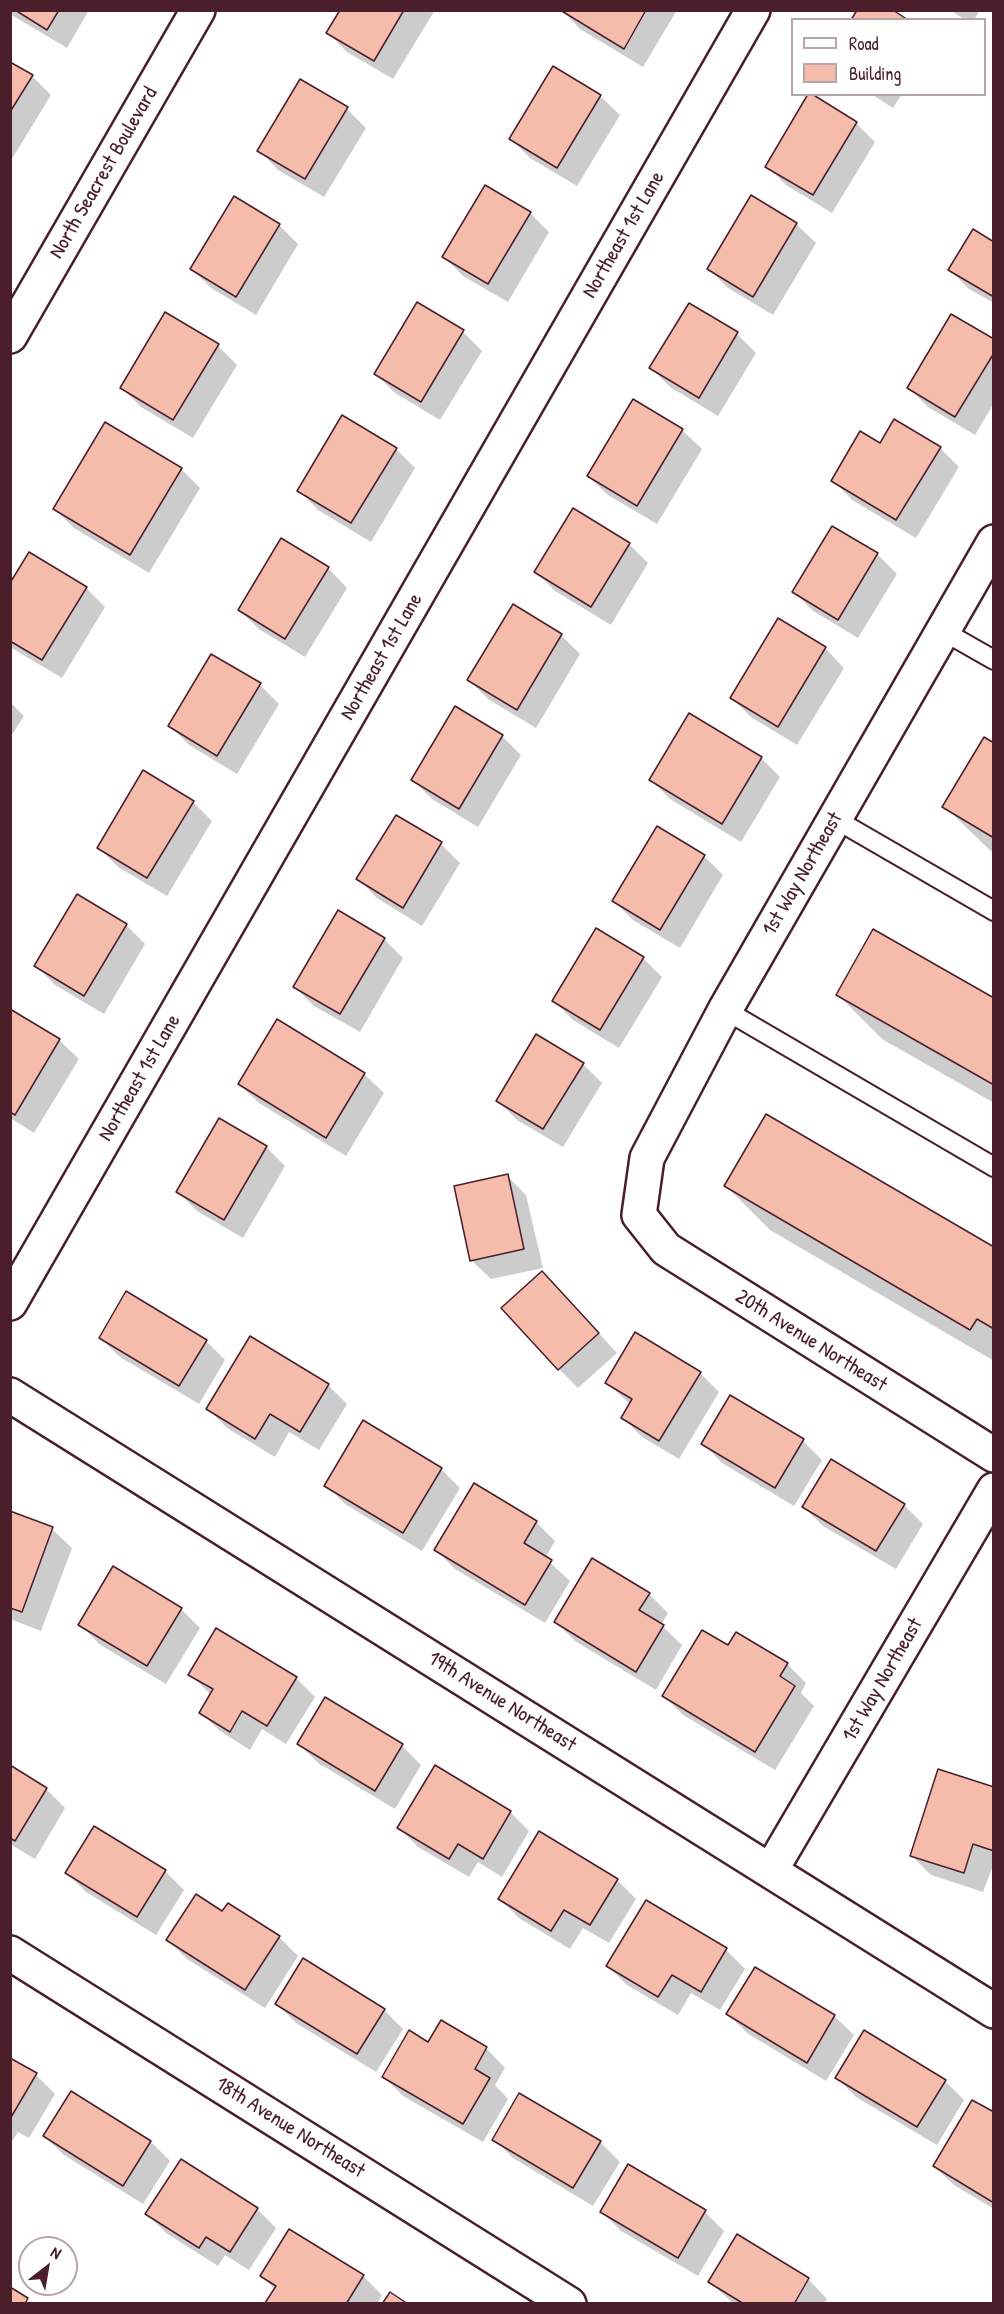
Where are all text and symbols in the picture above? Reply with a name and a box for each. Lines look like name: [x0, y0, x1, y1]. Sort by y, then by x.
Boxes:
legend: [791, 18, 986, 96]
text: Road: [849, 31, 879, 56]
text: Building: [849, 61, 901, 86]
street label: North Seacrest Boulevard: [45, 83, 163, 263]
street label: Northeast 1st Lane: [578, 167, 670, 303]
street label: Northeast 1st Lane: [336, 589, 428, 725]
street label: 1st Way Northeast: [758, 808, 848, 940]
street label: Northeast 1st Lane: [94, 1010, 186, 1146]
street label: 20th Avenue Northeast: [731, 1284, 891, 1398]
street label: 1st Way Northeast: [838, 1614, 928, 1746]
street label: 19th Avenue Northeast: [423, 1646, 581, 1758]
street label: 18th Avenue Northeast: [211, 2072, 369, 2184]
north arrow: [18, 2236, 78, 2296]
text: N: [47, 2241, 66, 2264]

